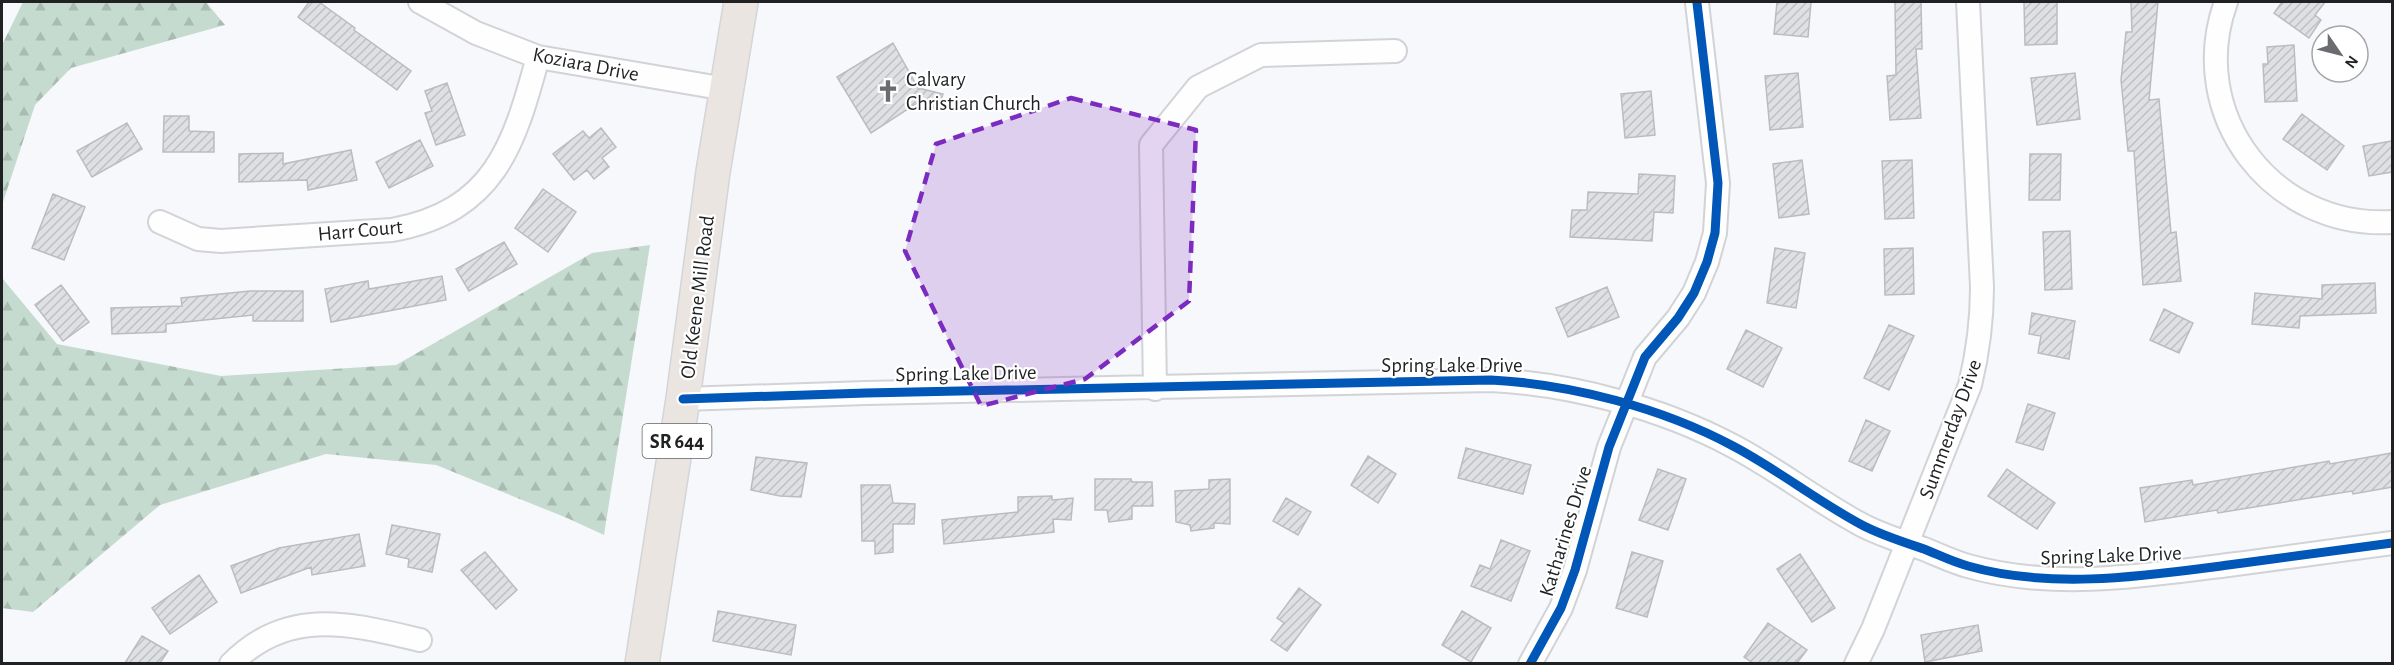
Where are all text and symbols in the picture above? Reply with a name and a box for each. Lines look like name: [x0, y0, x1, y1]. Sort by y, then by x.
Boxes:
north arrow: [2310, 24, 2370, 84]
street label: Koziara Drive: [531, 44, 641, 85]
text: N: [2342, 53, 2361, 71]
place label: Calvary Christian Church: [906, 69, 1041, 114]
church icon: Calvary Christian Church: [875, 78, 901, 104]
street label: Old Keene Mill Road: [677, 214, 718, 380]
street label: Harr Court: [317, 216, 404, 245]
street label: Spring Lake Drive: [1381, 355, 1523, 376]
street label: Summerday Drive: [1916, 357, 1985, 502]
street label: Spring Lake Drive: [895, 362, 1037, 385]
road number: SR 644: [642, 424, 712, 458]
street label: Katharines Drive: [1536, 463, 1595, 599]
street label: Spring Lake Drive: [2040, 543, 2182, 568]

